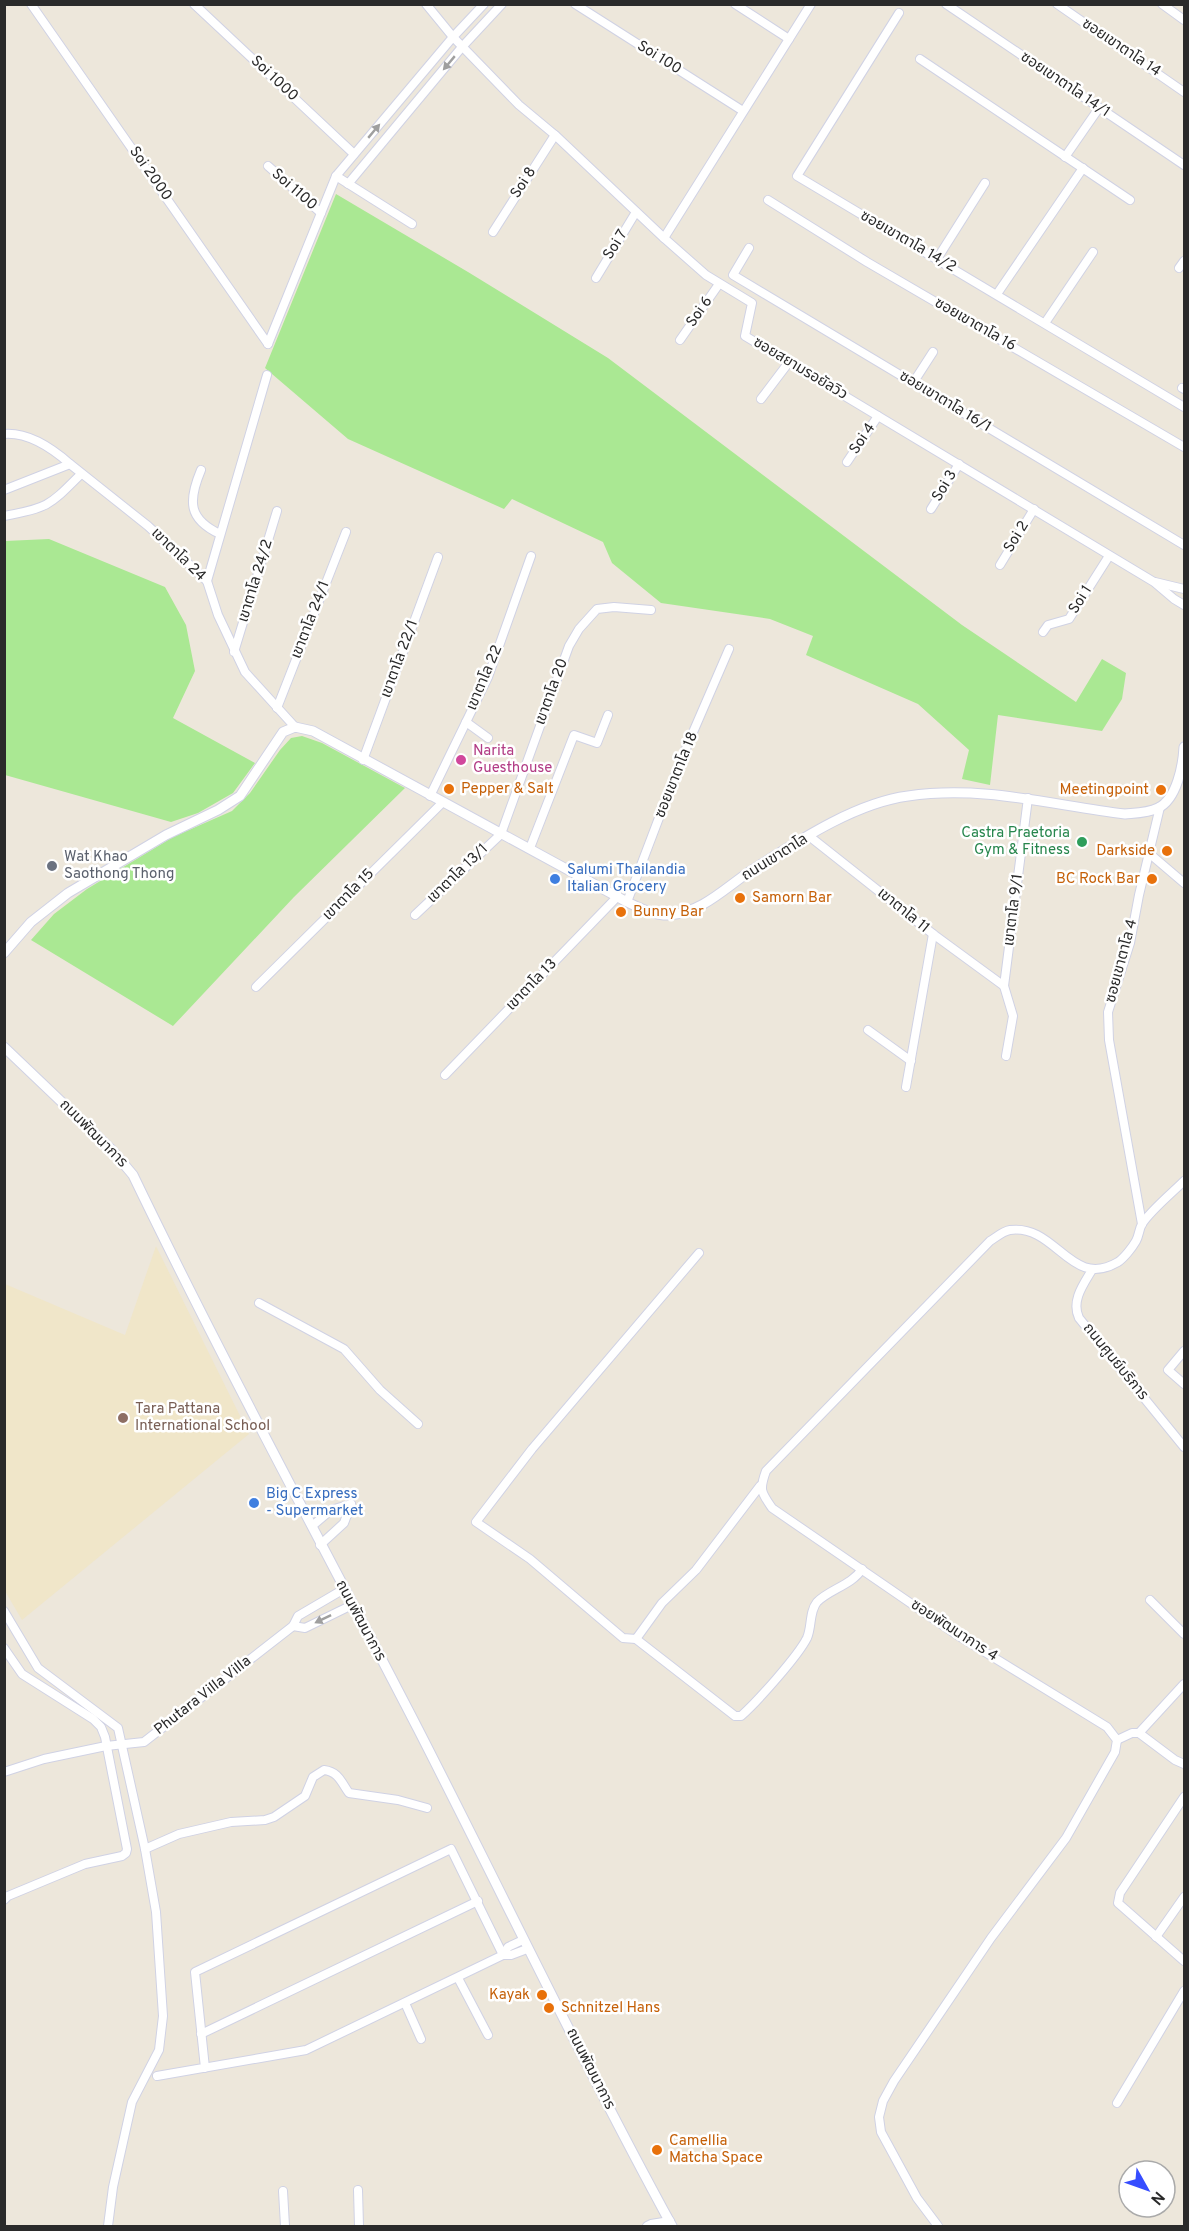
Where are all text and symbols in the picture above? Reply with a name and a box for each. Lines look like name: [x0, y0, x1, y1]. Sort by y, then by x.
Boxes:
street label: ซอยเขาตาโล 14: [1078, 15, 1164, 81]
street label: Soi 100: [633, 37, 685, 79]
street label: ซอยเขาตาโล 14/1: [1017, 48, 1113, 122]
street label: Soi 1000: [246, 52, 302, 106]
one-way arrow: [443, 55, 456, 70]
one-way arrow: [367, 123, 380, 139]
street label: Soi 2000: [124, 143, 176, 205]
street label: Soi 8: [507, 164, 541, 202]
street label: Soi 1100: [267, 165, 321, 215]
street label: ซอยเขาตาโล 14/2: [857, 207, 959, 277]
street label: Soi 7: [600, 226, 633, 263]
street label: Soi 6: [683, 293, 717, 331]
street label: ซอยเขาตาโล 16: [931, 294, 1019, 356]
street label: ซอยสยามรอยัลวิว: [749, 333, 851, 405]
street label: ซอยเขาตาโล 16/1: [895, 367, 995, 437]
street label: Soi 4: [846, 420, 880, 458]
street label: Soi 3: [928, 467, 962, 505]
street label: Soi 2: [1000, 518, 1034, 556]
street label: เขาตาโล 24: [147, 524, 209, 586]
street label: เขาตาโล 24/2: [234, 537, 278, 625]
street label: เขาตาโล 24/1: [287, 578, 335, 662]
street label: Soi 1: [1065, 582, 1097, 618]
street label: เขาตาโล 22/1: [377, 617, 423, 701]
street label: เขาตาโล 22: [463, 642, 507, 714]
street label: เขาตาโล 20: [531, 656, 573, 728]
street label: ซอยเขาตาโล 18: [651, 729, 703, 821]
place label: Narita Guesthouse: [473, 742, 552, 778]
marker: Narita Guesthouse: [454, 753, 468, 767]
place label: Pepper & Salt: [461, 780, 554, 799]
place label: Meetingpoint: [1059, 781, 1149, 800]
marker: Pepper & Salt: [442, 782, 456, 796]
marker: Meetingpoint: [1154, 783, 1168, 797]
place label: Castra Praetoria Gym & Fitness: [961, 824, 1070, 860]
street label: ถนนเขาตาโล: [738, 830, 812, 886]
marker: Castra Praetoria Gym & Fitness: [1075, 835, 1089, 849]
street label: เขาตาโล 13/1: [423, 840, 493, 908]
place label: Darkside: [1096, 842, 1155, 861]
marker: Darkside: [1160, 844, 1174, 858]
place label: Wat Khao Saothong Thong: [64, 848, 175, 884]
marker: Wat Khao Saothong Thong: [45, 859, 59, 873]
place label: Salumi Thailandia Italian Grocery: [567, 861, 686, 897]
street label: เขาตาโล 15: [319, 865, 379, 925]
place label: BC Rock Bar: [1056, 870, 1140, 889]
marker: Salumi Thailandia Italian Grocery: [548, 872, 562, 886]
marker: BC Rock Bar: [1145, 872, 1159, 886]
street label: เขาตาโล 9/1: [1000, 873, 1028, 947]
street label: เขาตาโล 11: [873, 884, 933, 938]
place label: Samorn Bar: [752, 889, 832, 908]
marker: Samorn Bar: [733, 891, 747, 905]
place label: Bunny Bar: [633, 903, 704, 922]
marker: Bunny Bar: [614, 905, 628, 919]
street label: ซอยเขาตาโล 4: [1102, 917, 1142, 1005]
street label: เขาตาโล 13: [502, 955, 562, 1015]
street label: ถนนพัฒนาการ: [55, 1096, 131, 1172]
street label: ถนนศูนย์บริการ: [1078, 1320, 1152, 1404]
place label: Tara Pattana International School: [135, 1400, 270, 1436]
marker: Tara Pattana International School: [116, 1411, 130, 1425]
place label: Big C Express - Supermarket: [266, 1485, 363, 1521]
marker: Big C Express - Supermarket: [247, 1496, 261, 1510]
street label: ถนนพัฒนาการ: [331, 1577, 389, 1665]
street label: ซอยพัฒนาการ 4: [907, 1596, 1001, 1666]
one-way arrow: [314, 1614, 331, 1624]
street label: Phutara Villa Villa: [151, 1652, 255, 1740]
place label: Kayak: [489, 1986, 530, 2005]
marker: Kayak: [535, 1988, 549, 2002]
place label: Schnitzel Hans: [561, 1999, 660, 2018]
marker: Schnitzel Hans: [542, 2001, 556, 2015]
street label: ถนนพัฒนาการ: [561, 2025, 619, 2113]
place label: Camellia Matcha Space: [669, 2132, 763, 2168]
marker: Camellia Matcha Space: [650, 2143, 664, 2157]
north arrow: [1117, 2159, 1177, 2219]
text: N: [1146, 2187, 1168, 2208]

